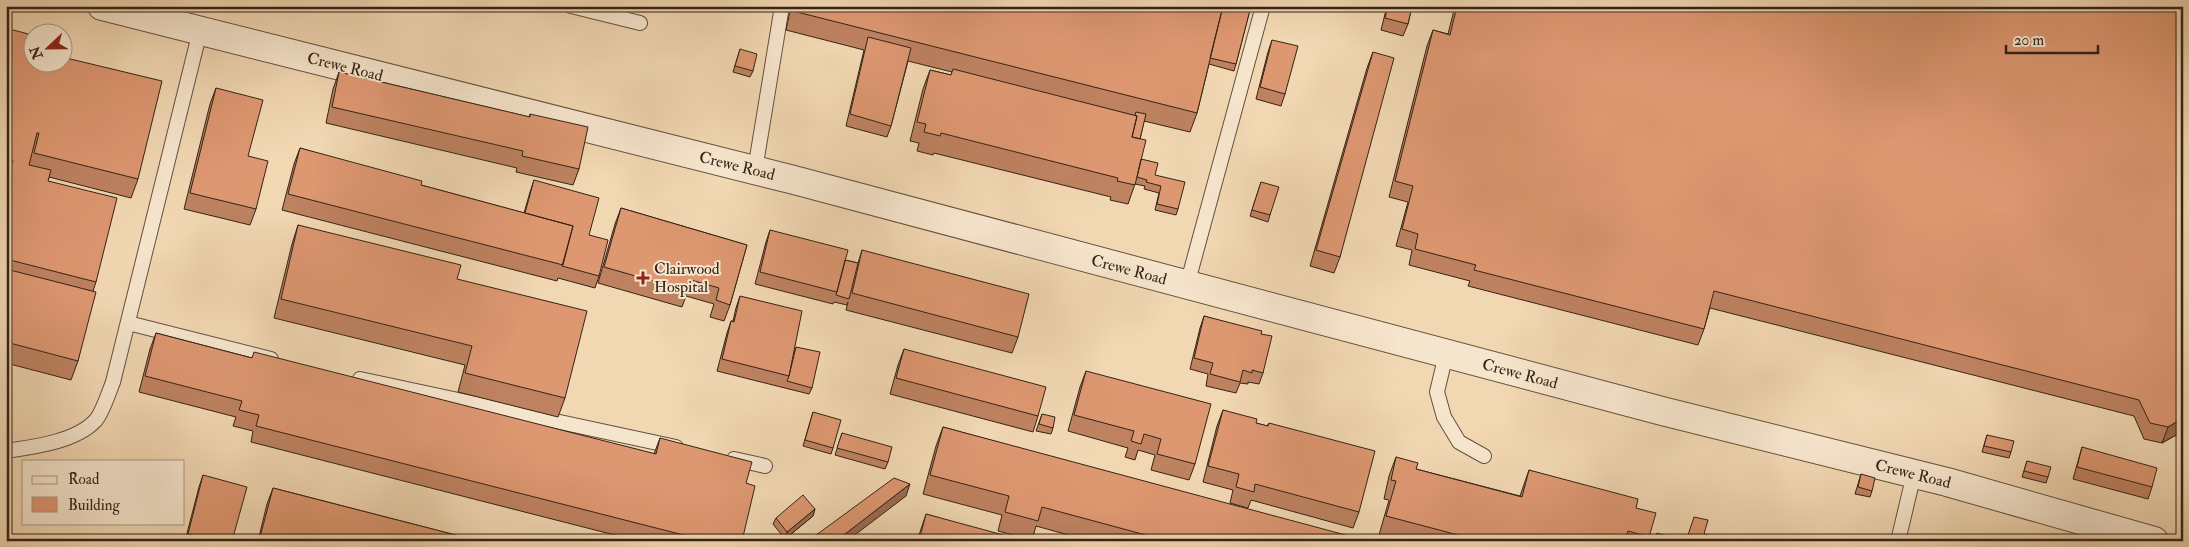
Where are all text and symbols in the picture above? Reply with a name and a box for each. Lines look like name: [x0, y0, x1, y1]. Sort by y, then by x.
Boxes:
north arrow: [22, 22, 72, 72]
scale bar: [2006, 22, 2099, 54]
text: 20 m: [2014, 31, 2044, 50]
text: N: [26, 43, 47, 63]
street label: Crewe Road: [305, 48, 385, 86]
street label: Crewe Road: [697, 147, 777, 185]
street label: Crewe Road: [1089, 250, 1169, 290]
place label: Clairwood Hospital: [654, 259, 720, 298]
marker: Clairwood Hospital: [636, 271, 650, 285]
street label: Crewe Road: [1480, 354, 1560, 394]
street label: Crewe Road: [1873, 455, 1953, 493]
legend: [22, 460, 185, 524]
text: Road: [68, 470, 100, 489]
text: Building: [68, 496, 120, 515]

